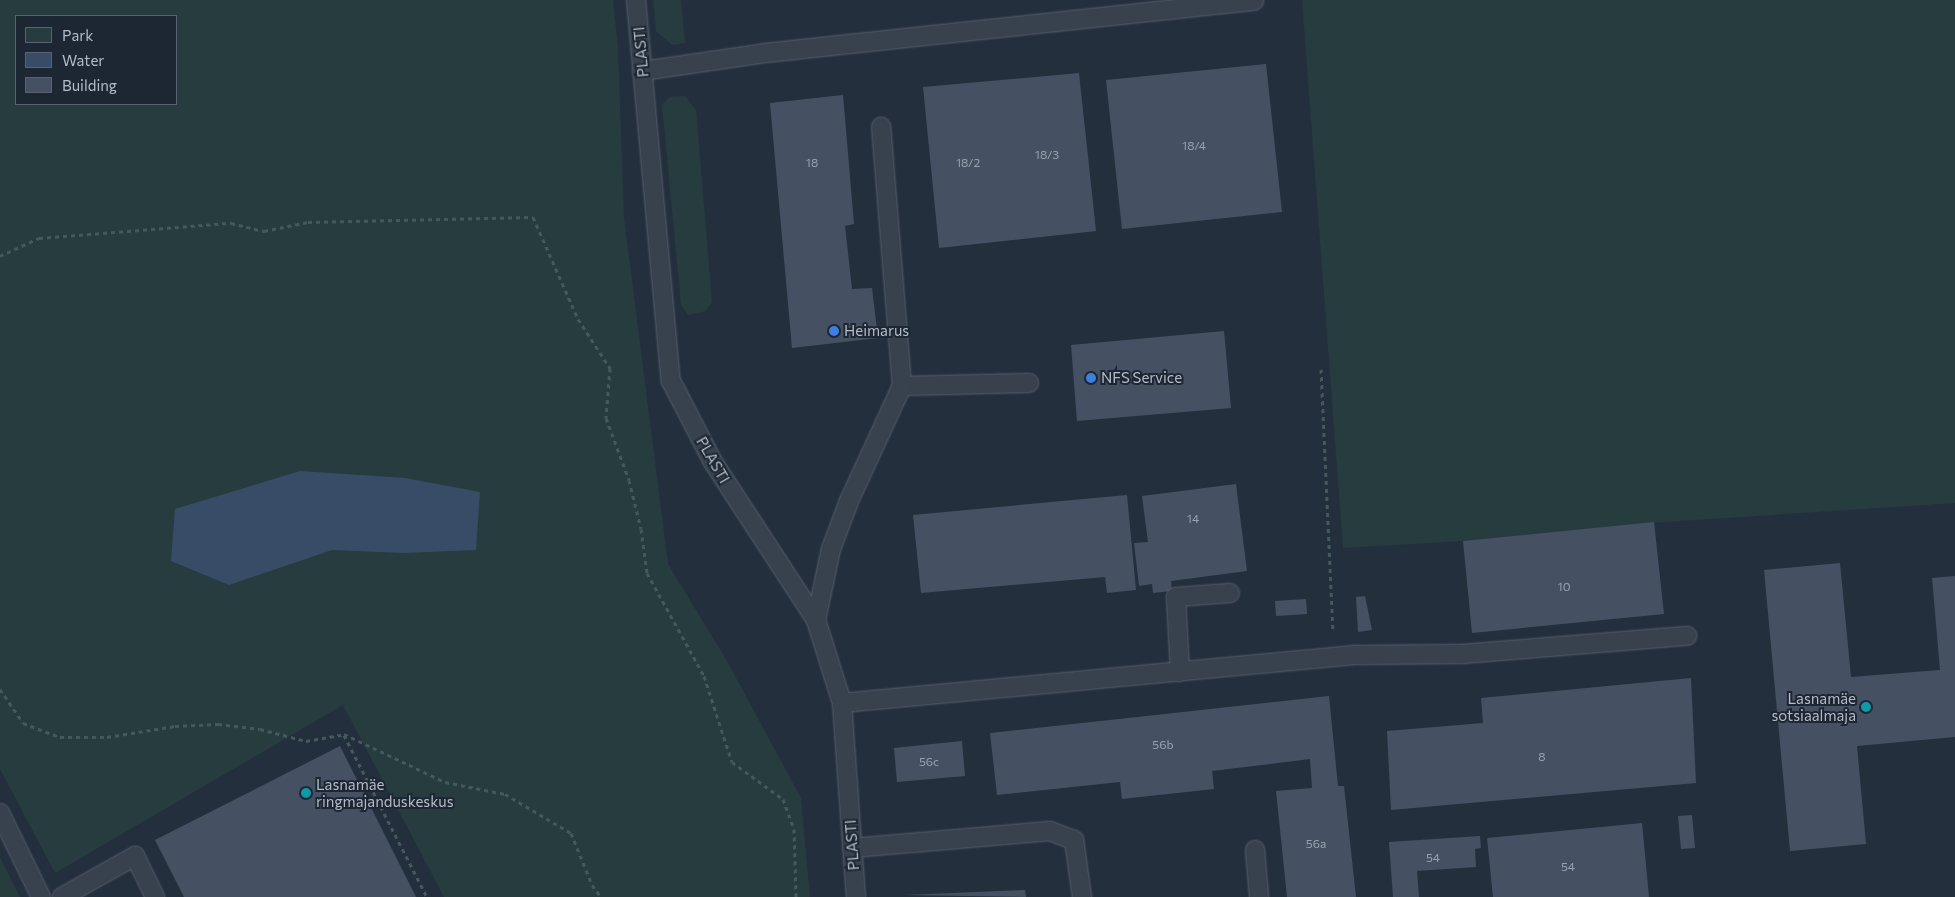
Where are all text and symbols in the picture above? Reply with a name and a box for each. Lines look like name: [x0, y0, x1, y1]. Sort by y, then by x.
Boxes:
legend: [15, 15, 178, 105]
text: Park: [62, 26, 93, 44]
street label: PLASTI: [630, 26, 652, 78]
text: Water: [62, 51, 104, 69]
text: Building: [62, 76, 117, 94]
house number: 18/4: [1182, 139, 1206, 153]
house number: 18/3: [1035, 148, 1059, 162]
house number: 18: [806, 156, 818, 170]
house number: 18/2: [956, 156, 980, 170]
place label: Heimarus: [844, 322, 909, 340]
marker: Heimarus: [828, 325, 840, 337]
place label: NFS Service: [1101, 369, 1182, 387]
marker: NFS Service: [1085, 372, 1097, 384]
street label: PLASTI: [693, 434, 733, 486]
house number: 14: [1187, 512, 1199, 526]
house number: 10: [1558, 580, 1570, 594]
place label: Lasnamäe sotsiaalmaja: [1771, 689, 1856, 724]
marker: Lasnamäe sotsiaalmaja: [1860, 701, 1872, 713]
house number: 56b: [1152, 738, 1174, 752]
house number: 8: [1538, 750, 1546, 764]
house number: 56c: [919, 755, 939, 769]
place label: Lasnamäe ringmajanduskeskus: [316, 775, 453, 810]
marker: Lasnamäe ringmajanduskeskus: [300, 787, 312, 799]
street label: PLASTI: [841, 819, 863, 871]
house number: 56a: [1306, 837, 1326, 851]
house number: 54: [1426, 851, 1440, 865]
house number: 54: [1561, 860, 1575, 874]

